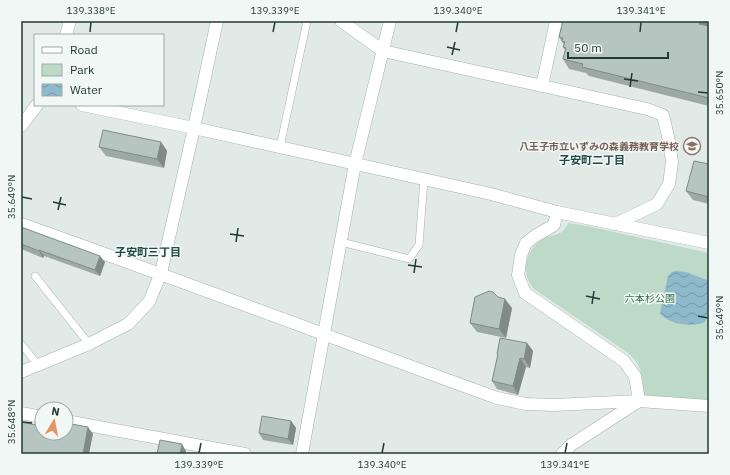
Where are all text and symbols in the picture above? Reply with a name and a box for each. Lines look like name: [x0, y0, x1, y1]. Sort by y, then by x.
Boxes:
text: 139.338°E: [66, 4, 116, 17]
text: 139.339°E: [250, 4, 300, 17]
text: 139.340°E: [433, 4, 483, 17]
text: 139.341°E: [616, 4, 666, 17]
legend: [34, 34, 164, 106]
scale bar: [568, 34, 668, 60]
text: 50 m: [574, 40, 602, 55]
text: Road: [70, 42, 98, 57]
text: Park: [70, 62, 95, 77]
text: 35.650°N: [713, 71, 726, 115]
text: Water: [70, 82, 103, 97]
school or university icon: 八王子市立いずみの森義務教育学校: [682, 136, 702, 156]
place label: 八王子市立いずみの森義務教育学校: [519, 140, 679, 153]
district label: 子安町二丁目: [559, 153, 625, 167]
text: 35.649°N: [5, 175, 18, 219]
district label: 子安町三丁目: [115, 245, 181, 259]
park label: 六本杉公園: [625, 292, 675, 305]
text: 35.649°N: [713, 296, 726, 340]
text: 35.648°N: [5, 400, 18, 444]
north arrow: [34, 401, 74, 441]
text: N: [51, 404, 61, 419]
text: 139.339°E: [174, 458, 224, 471]
text: 139.340°E: [357, 458, 407, 471]
text: 139.341°E: [540, 458, 590, 471]

